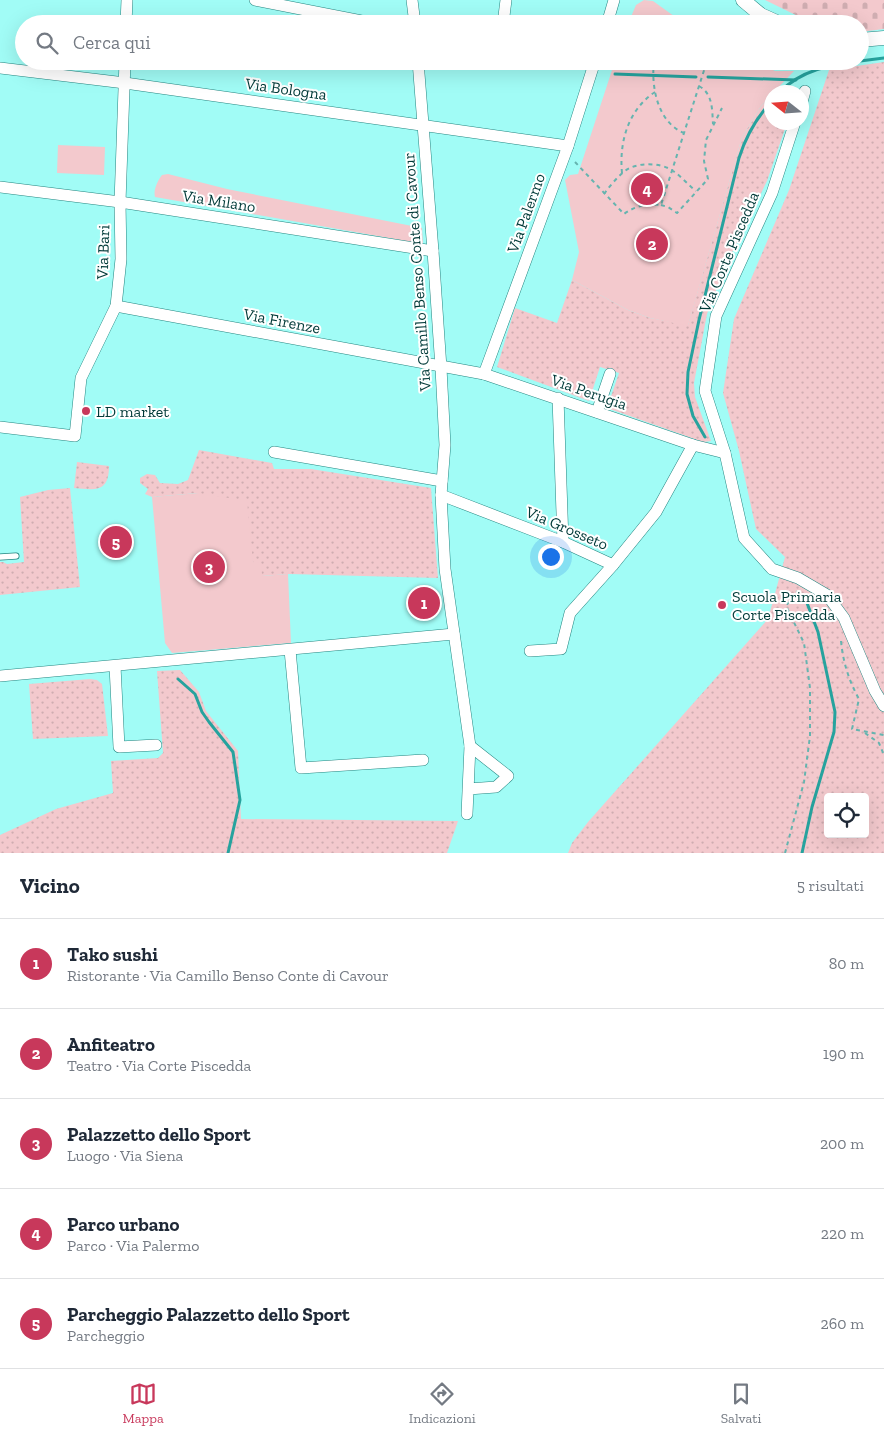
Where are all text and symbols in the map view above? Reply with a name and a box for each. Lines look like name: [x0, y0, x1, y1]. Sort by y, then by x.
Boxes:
search box: [15, 15, 869, 70]
icon: search: [33, 29, 61, 57]
text: Cerca qui: [73, 31, 151, 54]
street label: Via Bologna: [243, 74, 328, 104]
north arrow: [764, 85, 809, 130]
street label: Via Camillo Benso Conte di Cavour: [399, 152, 435, 393]
pin: 4: [631, 170, 663, 208]
street label: Via Palermo: [502, 171, 549, 256]
street label: Via Milano: [180, 186, 257, 216]
street label: Via Corte Piscedda: [695, 189, 763, 316]
street label: Via Bari: [93, 224, 113, 281]
pin: 2: [636, 225, 668, 263]
street label: Via Firenze: [241, 304, 322, 338]
street label: Via Perugia: [548, 370, 630, 414]
place label: LD market: [96, 402, 169, 421]
marker: LD market: [80, 405, 92, 417]
street label: Via Grosseto: [522, 502, 611, 554]
pin: 5: [100, 523, 132, 561]
your location: [538, 544, 564, 570]
pin: 3: [193, 548, 225, 586]
pin: 1: [408, 584, 440, 622]
place label: Scuola Primaria Corte Piscedda: [732, 587, 842, 624]
marker: Scuola Primaria Corte Piscedda: [716, 599, 728, 611]
map controls: [824, 793, 869, 838]
button: locate: [824, 793, 869, 838]
text: Vicino: [20, 873, 80, 898]
text: 5 risultati: [797, 876, 864, 895]
text: Tako sushi: [67, 943, 158, 966]
text: 1: [33, 954, 39, 973]
text: 80 m: [829, 954, 864, 973]
text: Ristorante · Via Camillo Benso Conte di Cavour: [67, 966, 389, 985]
text: Anfiteatro: [67, 1033, 155, 1056]
text: 2: [32, 1044, 40, 1063]
text: 190 m: [823, 1044, 864, 1063]
text: Teatro · Via Corte Piscedda: [67, 1056, 251, 1075]
text: Palazzetto dello Sport: [67, 1123, 250, 1146]
text: 3: [32, 1134, 40, 1153]
text: 200 m: [820, 1134, 864, 1153]
text: Luogo · Via Siena: [67, 1146, 183, 1165]
text: Parco urbano: [67, 1213, 179, 1236]
text: 4: [31, 1224, 41, 1243]
text: 220 m: [821, 1224, 864, 1243]
text: Parco · Via Palermo: [67, 1236, 200, 1255]
text: Parcheggio Palazzetto dello Sport: [67, 1303, 350, 1326]
text: 5: [32, 1314, 40, 1333]
text: 260 m: [821, 1314, 864, 1333]
text: Parcheggio: [67, 1326, 145, 1345]
tab: Mappa: [123, 1380, 164, 1427]
tab: Indicazioni: [409, 1380, 476, 1427]
tab: Salvati: [721, 1380, 761, 1427]

